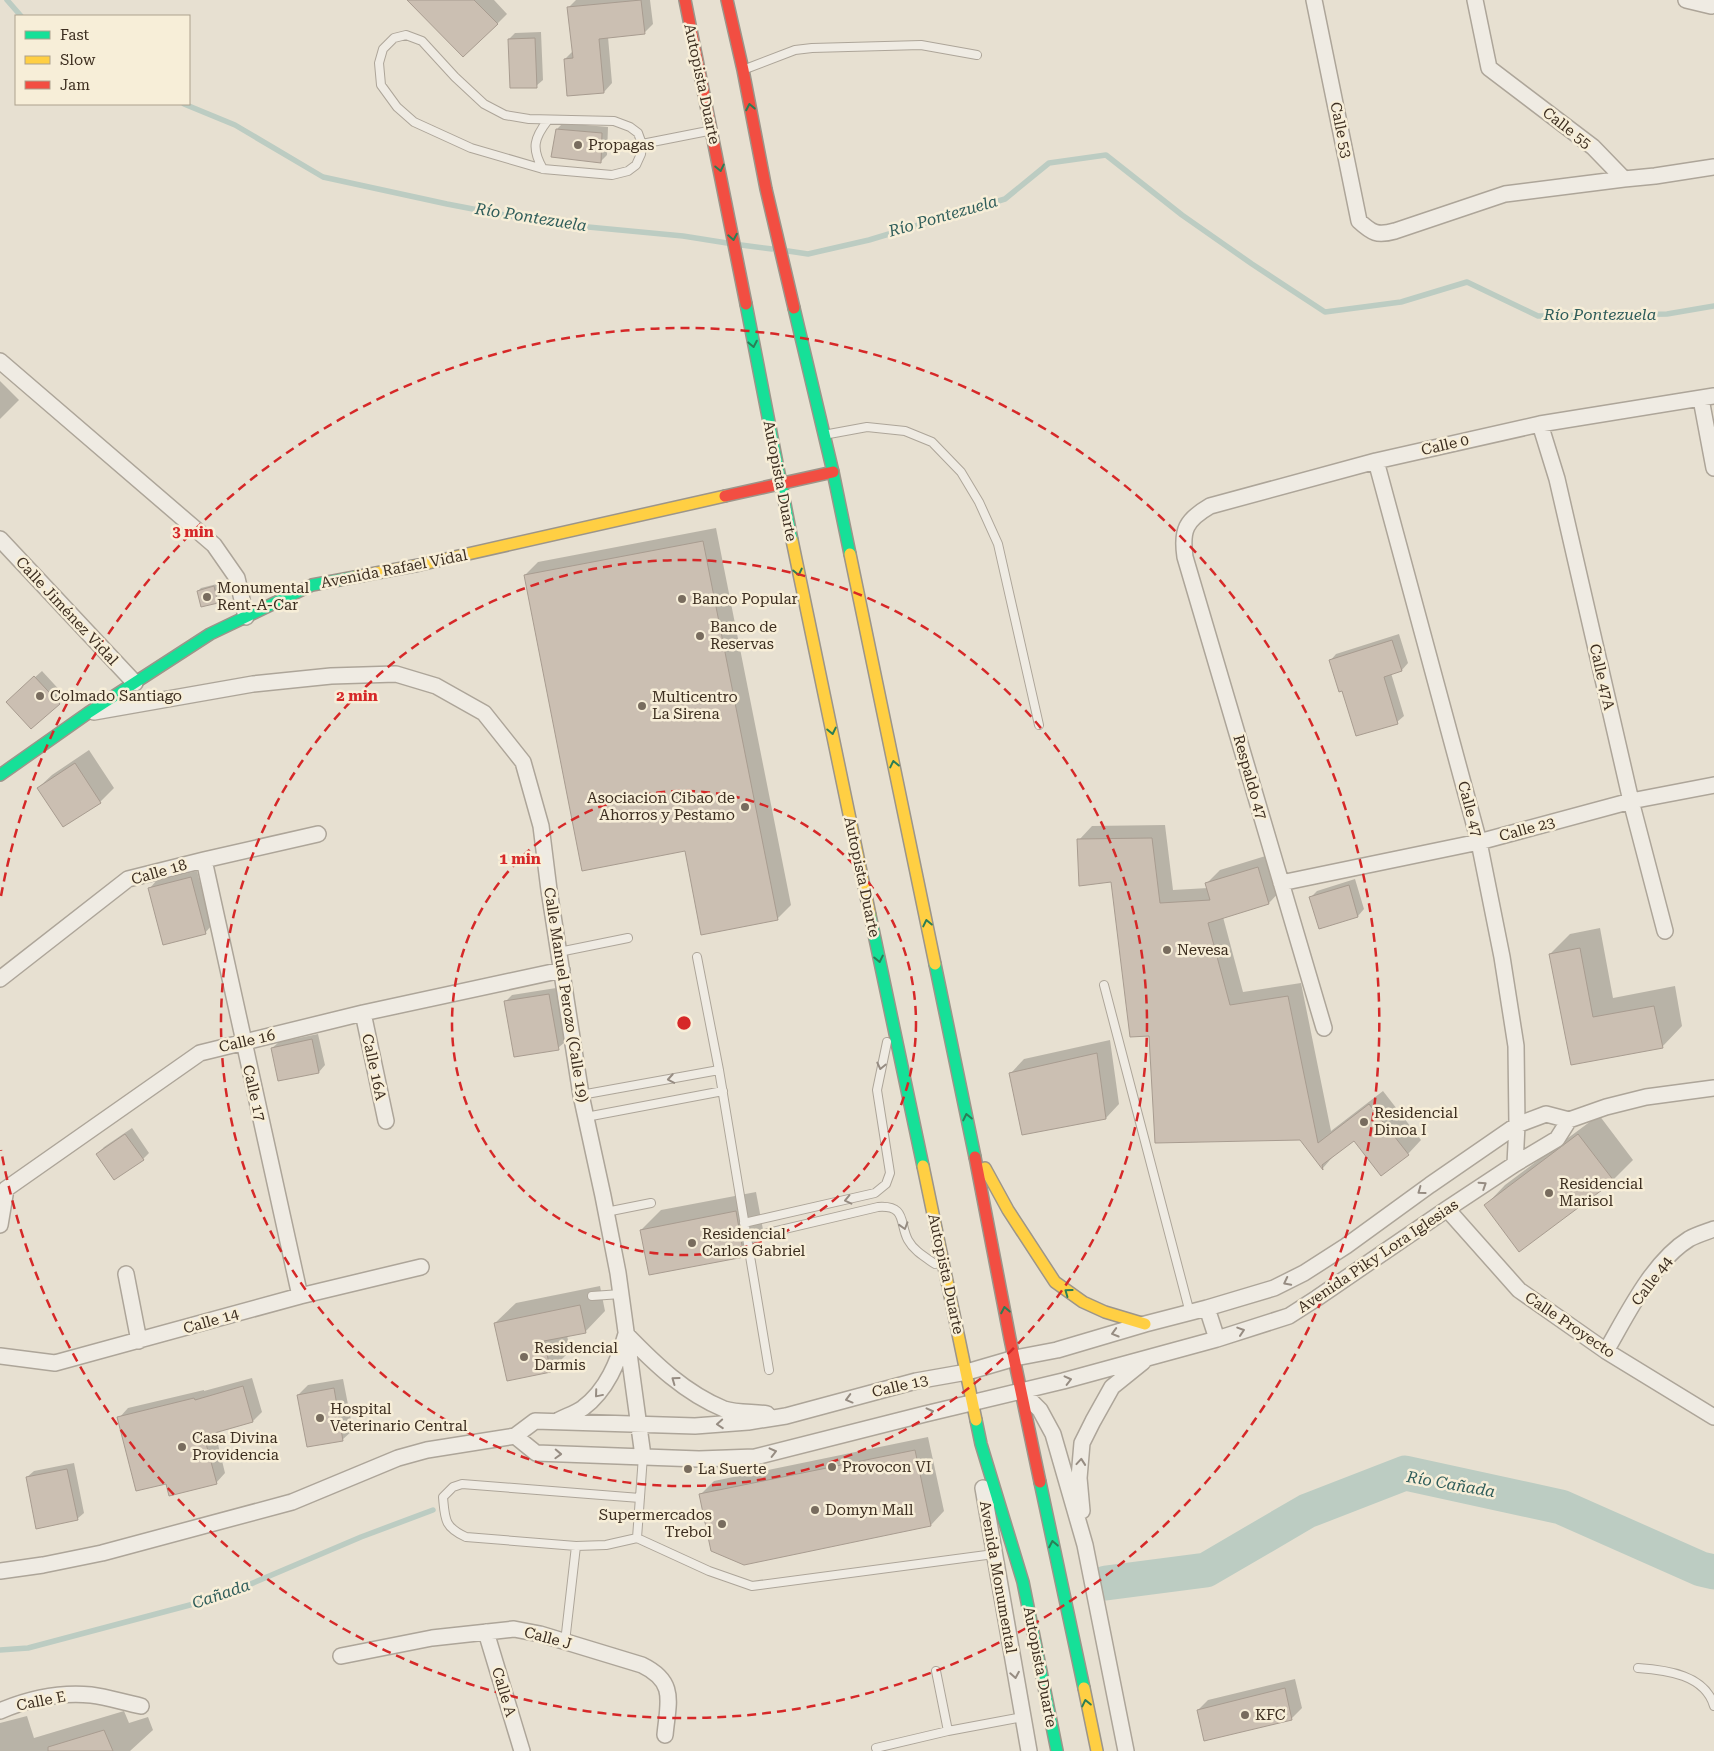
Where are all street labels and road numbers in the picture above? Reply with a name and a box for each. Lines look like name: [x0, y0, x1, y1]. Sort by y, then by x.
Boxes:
street label: Autopista Duarte: [680, 22, 724, 146]
street label: Calle 53: [1326, 100, 1356, 160]
street label: Calle 55: [1539, 103, 1595, 153]
street label: Autopista Duarte: [759, 419, 801, 543]
street label: Calle 0: [1419, 431, 1471, 459]
street label: Avenida Rafael Vidal: [319, 546, 469, 592]
street label: Calle Jiménez Vidal: [12, 553, 122, 669]
street label: Calle 47A: [1586, 642, 1618, 712]
street label: Respaldo 47: [1229, 733, 1271, 821]
street label: Calle 47: [1454, 779, 1486, 839]
street label: Calle 23: [1497, 813, 1557, 845]
street label: Autopista Duarte: [840, 815, 884, 939]
street label: Calle 18: [129, 855, 189, 889]
street label: Calle Manuel Perozo (Calle 19): [540, 886, 592, 1104]
street label: Calle 16: [217, 1026, 277, 1056]
street label: Calle 16A: [358, 1032, 390, 1102]
street label: Calle 17: [239, 1063, 269, 1123]
street label: Avenida Piky Lora Iglesias: [1294, 1195, 1462, 1317]
street label: Autopista Duarte: [924, 1212, 968, 1336]
street label: Calle 44: [1628, 1252, 1677, 1309]
street label: Calle Proyecto: [1522, 1288, 1618, 1362]
street label: Calle 14: [181, 1304, 241, 1338]
street label: Calle 13: [870, 1371, 930, 1401]
street label: Avenida Monumental: [976, 1499, 1020, 1655]
street label: Autopista Duarte: [1019, 1605, 1061, 1729]
street label: Calle J: [522, 1623, 574, 1653]
street label: Calle A: [488, 1665, 520, 1719]
street label: Calle E: [15, 1687, 67, 1715]

